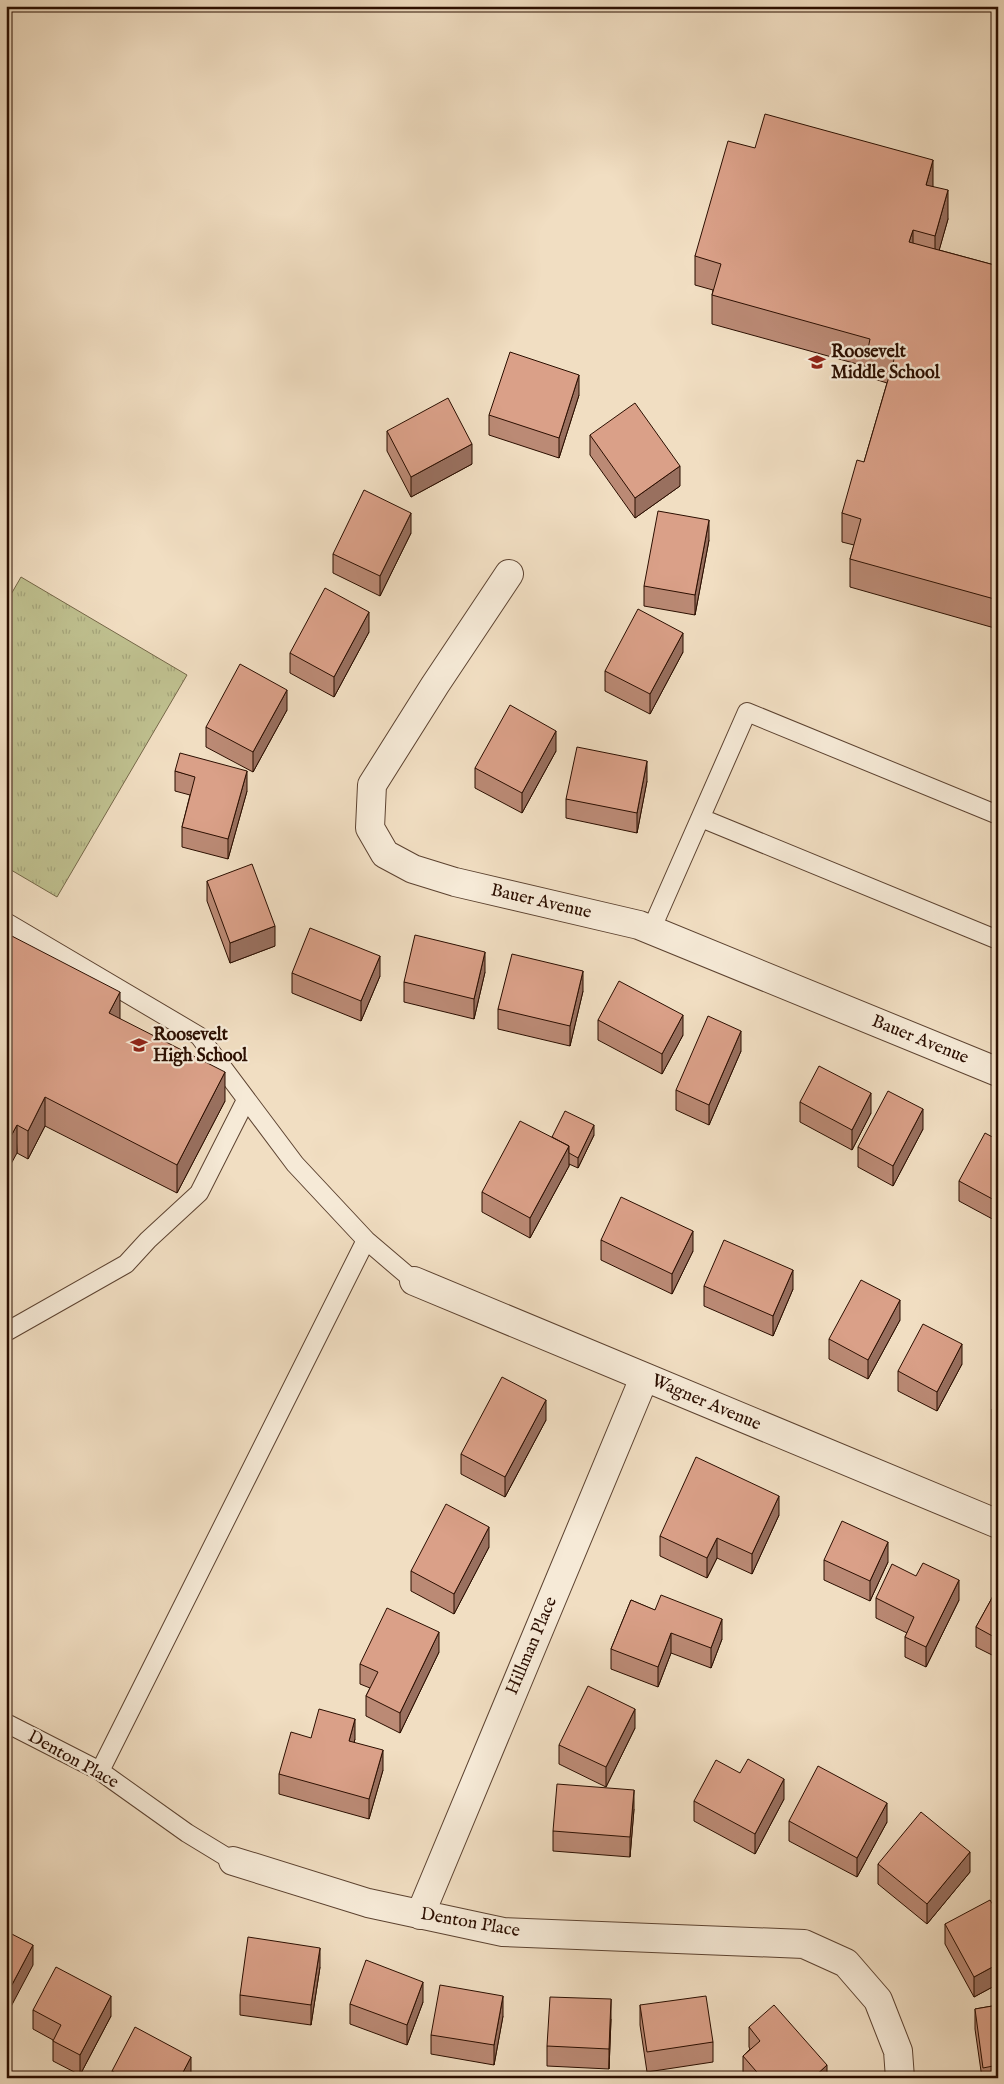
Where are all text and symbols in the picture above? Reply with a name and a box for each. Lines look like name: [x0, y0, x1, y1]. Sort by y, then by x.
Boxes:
place label: Roosevelt Middle School: [831, 341, 941, 385]
school or university icon: Roosevelt Middle School: [807, 352, 827, 372]
street label: Bauer Avenue: [488, 879, 594, 925]
street label: Bauer Avenue: [868, 1010, 972, 1070]
place label: Roosevelt High School: [153, 1024, 248, 1068]
school or university icon: Roosevelt High School: [129, 1035, 149, 1055]
street label: Wagner Avenue: [648, 1370, 764, 1436]
street label: Hillman Place: [501, 1593, 563, 1699]
street label: Denton Place: [23, 1726, 123, 1794]
street label: Denton Place: [418, 1903, 522, 1943]

